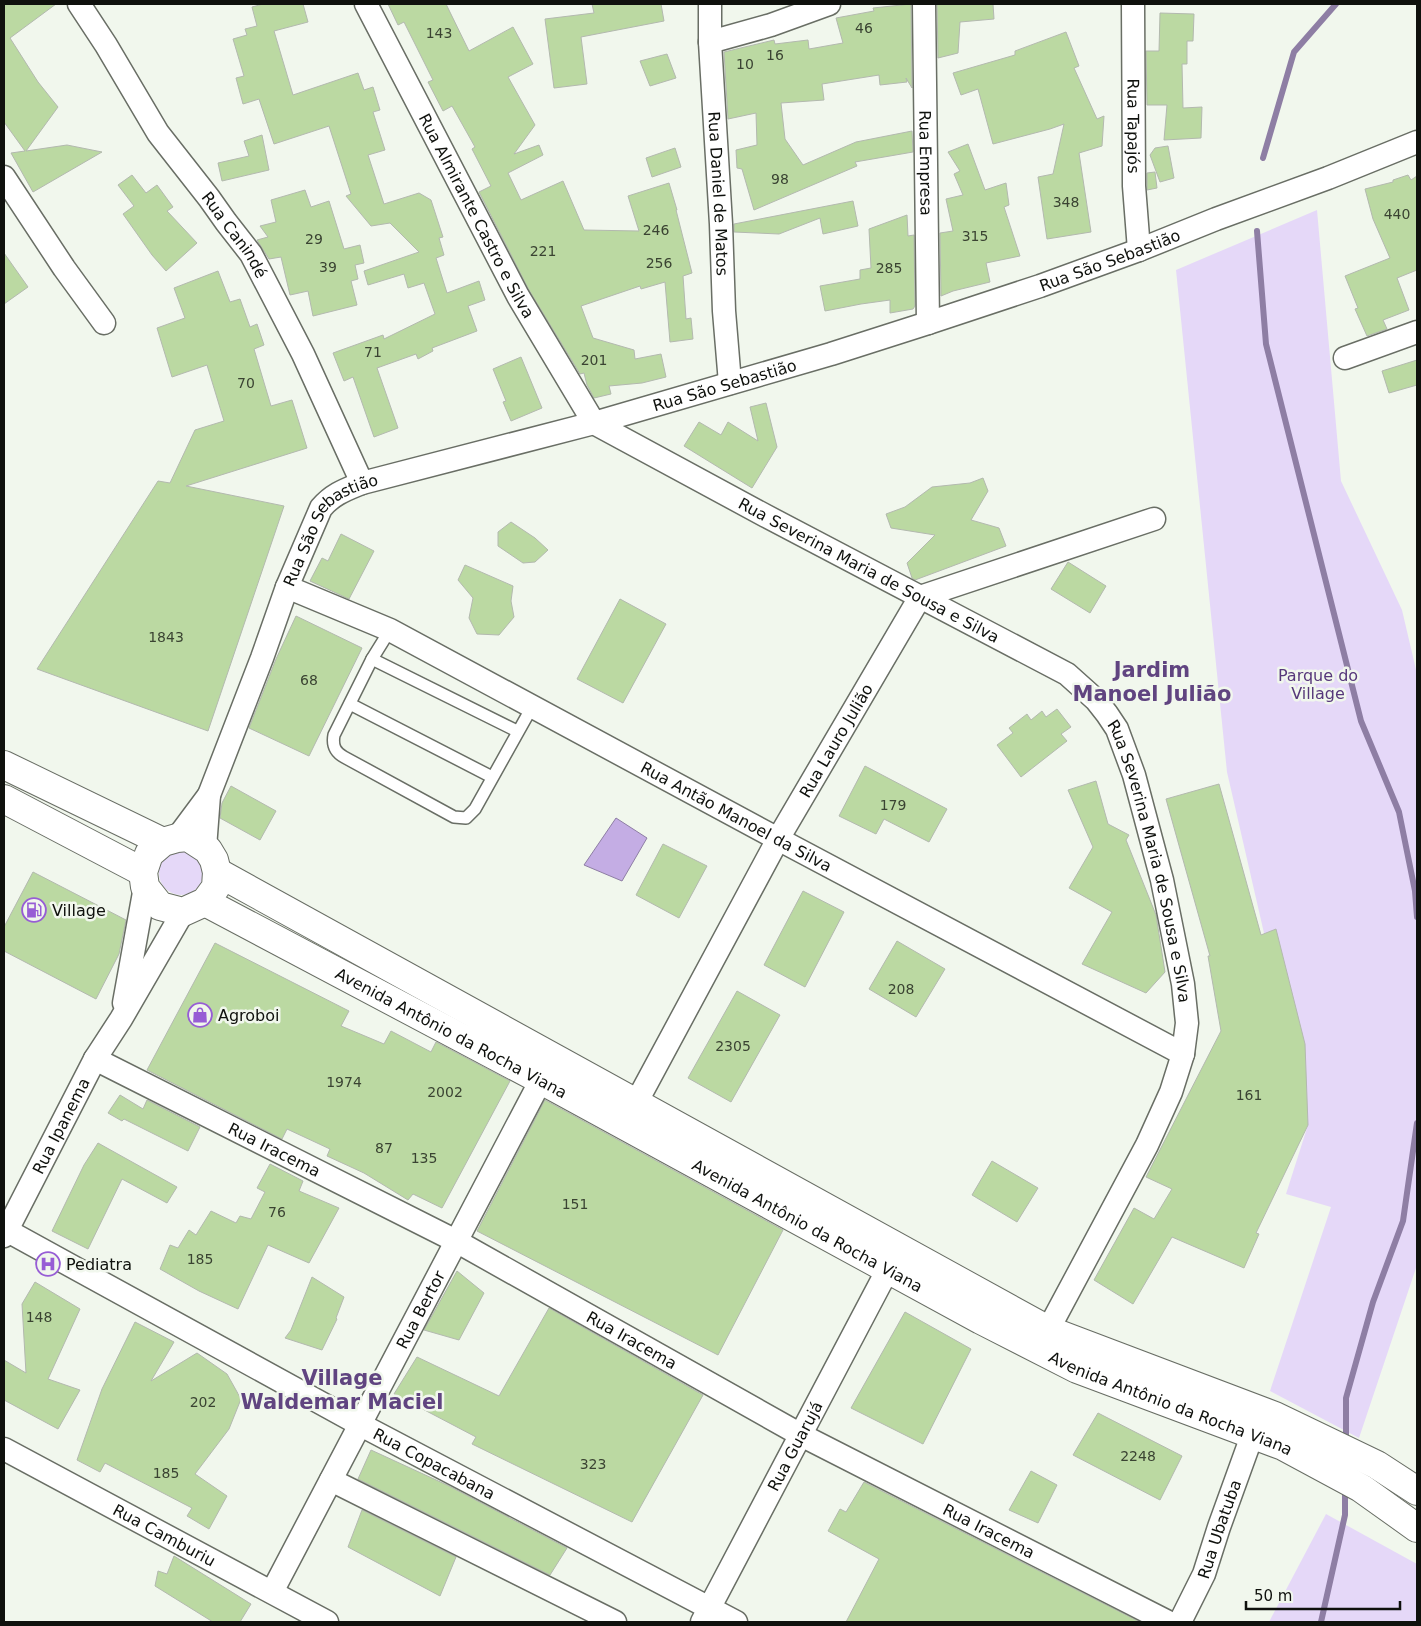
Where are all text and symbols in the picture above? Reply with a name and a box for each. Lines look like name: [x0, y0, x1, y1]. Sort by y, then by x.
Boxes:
house number: 46: [855, 20, 873, 36]
house number: 143: [426, 25, 452, 41]
house number: 16: [766, 47, 784, 63]
house number: 10: [736, 56, 754, 72]
street label: Rua Tapajós: [1123, 78, 1143, 174]
street label: Rua Almirante Castro e Silva: [415, 110, 538, 322]
street label: Rua Empresa: [915, 110, 936, 216]
street label: Rua Daniel de Matos: [704, 111, 732, 276]
house number: 98: [771, 171, 789, 187]
street label: Rua Canindé: [198, 188, 271, 281]
house number: 348: [1053, 194, 1079, 210]
house number: 440: [1384, 206, 1410, 222]
house number: 246: [643, 222, 669, 238]
street label: Rua São Sebastião: [1037, 225, 1183, 295]
house number: 315: [962, 228, 988, 244]
house number: 29: [305, 231, 323, 247]
house number: 221: [530, 243, 556, 259]
house number: 256: [646, 255, 672, 271]
house number: 39: [319, 259, 337, 275]
house number: 285: [876, 260, 902, 276]
house number: 71: [364, 344, 382, 360]
house number: 201: [581, 352, 607, 368]
street label: Rua São Sebastião: [651, 356, 799, 415]
house number: 70: [237, 375, 255, 391]
street label: Rua São Sebastião: [279, 470, 380, 589]
street label: Rua Severina Maria de Sousa e Silva: [735, 494, 1002, 647]
house number: 1843: [148, 629, 184, 645]
district label: Jardim Manoel Julião: [1073, 658, 1231, 706]
park label: Parque do Village: [1278, 666, 1358, 703]
house number: 68: [300, 672, 318, 688]
street label: Rua Lauro Julião: [795, 680, 877, 801]
street label: Rua Severina Maria de Sousa e Silva: [1103, 716, 1194, 1004]
street label: Rua Antão Manoel da Silva: [637, 758, 835, 876]
house number: 179: [880, 797, 906, 813]
fuel station icon: Village: [21, 897, 47, 923]
place label: Village: [52, 901, 106, 920]
street label: Avenida Antônio da Rocha Viana: [332, 964, 570, 1102]
house number: 208: [888, 981, 914, 997]
shop icon: Agroboi: [187, 1002, 213, 1028]
place label: Agroboi: [218, 1006, 280, 1025]
house number: 2305: [715, 1038, 751, 1054]
house number: 1974: [326, 1074, 362, 1090]
street label: Rua Ipanema: [29, 1075, 94, 1177]
house number: 2002: [427, 1084, 463, 1100]
house number: 161: [1236, 1087, 1262, 1103]
street label: Rua Iracema: [225, 1119, 323, 1181]
house number: 87: [375, 1140, 393, 1156]
house number: 135: [411, 1150, 437, 1166]
street label: Avenida Antônio da Rocha Viana: [689, 1155, 926, 1296]
house number: 151: [562, 1196, 588, 1212]
house number: 76: [268, 1204, 286, 1220]
hospital icon: Pediatra: [35, 1251, 61, 1277]
house number: 185: [187, 1251, 213, 1267]
place label: Pediatra: [66, 1255, 132, 1274]
street label: Rua Bertor: [393, 1267, 449, 1352]
street label: Rua Iracema: [583, 1307, 680, 1373]
house number: 148: [26, 1309, 52, 1325]
street label: Avenida Antônio da Rocha Viana: [1046, 1347, 1296, 1459]
district label: Village Waldemar Maciel: [241, 1366, 443, 1414]
house number: 202: [190, 1394, 216, 1410]
street label: Rua Guarujá: [764, 1398, 827, 1494]
street label: Rua Copacabana: [370, 1424, 498, 1504]
house number: 2248: [1120, 1448, 1156, 1464]
house number: 323: [580, 1456, 606, 1472]
house number: 185: [153, 1465, 179, 1481]
street label: Rua Ubatuba: [1194, 1477, 1245, 1581]
street label: Rua Camburiu: [110, 1500, 219, 1571]
street label: Rua Iracema: [940, 1500, 1038, 1563]
scale bar: [1246, 1578, 1400, 1610]
text: 50 m: [1254, 1587, 1292, 1605]

